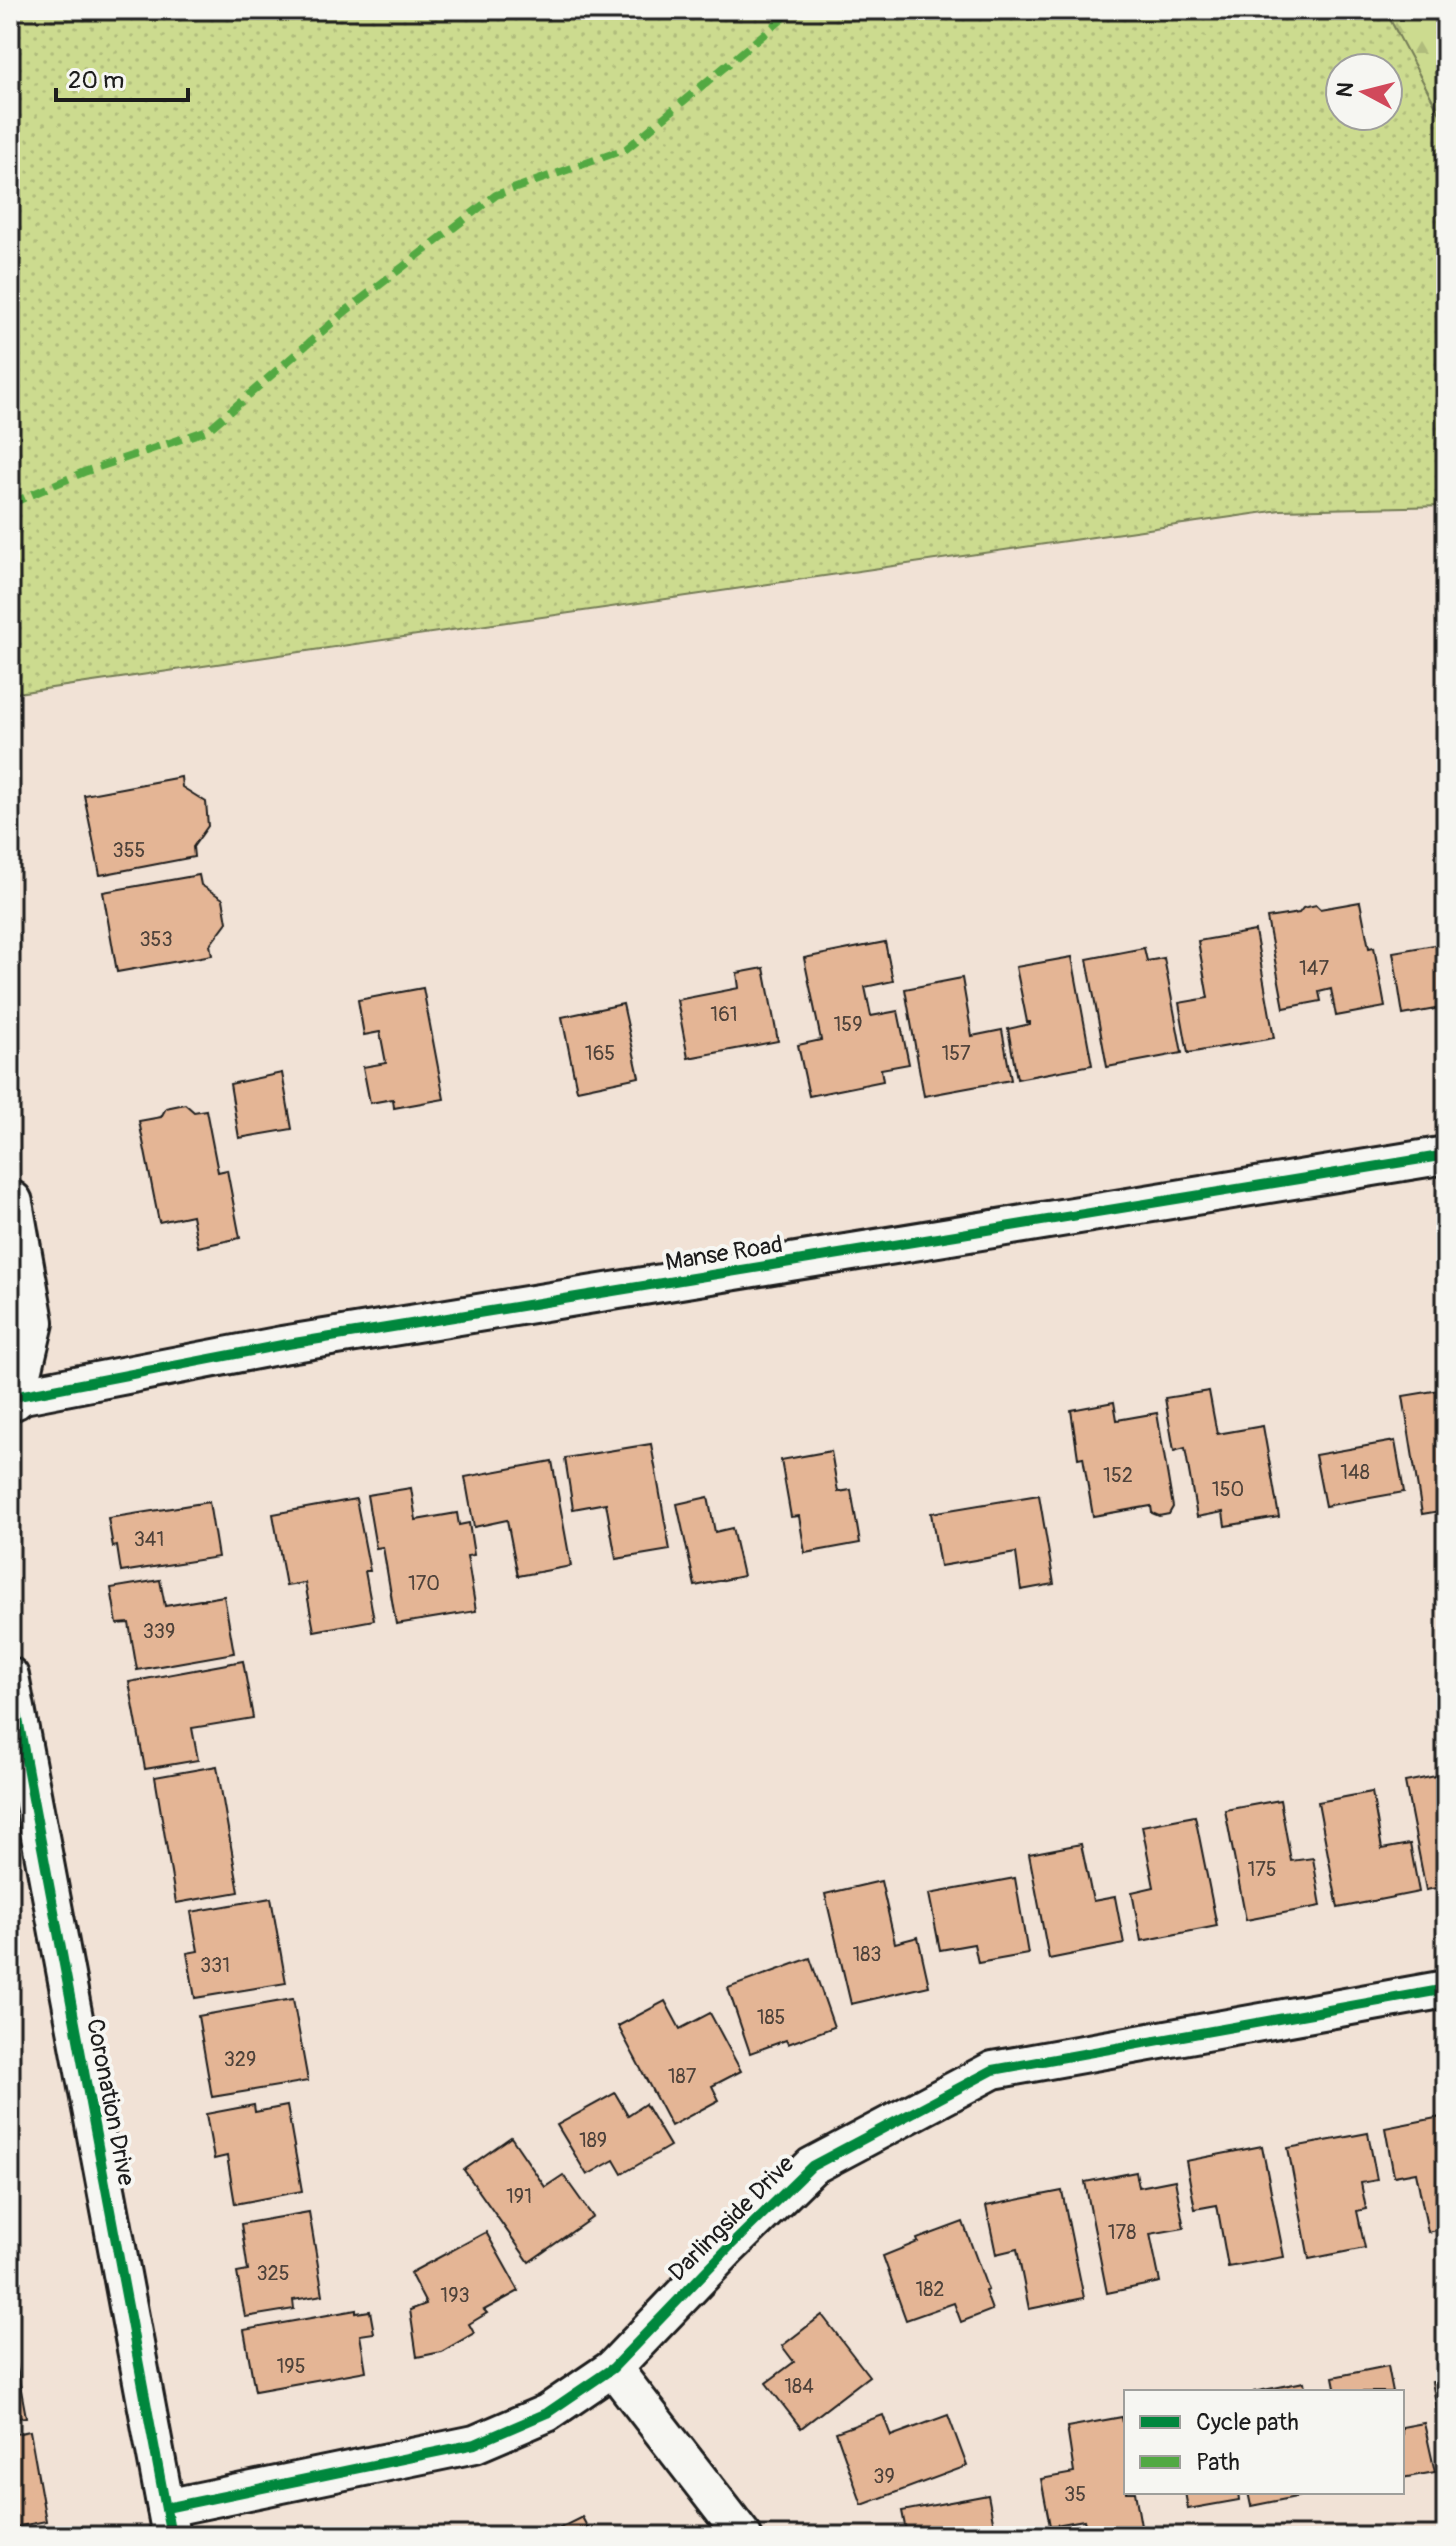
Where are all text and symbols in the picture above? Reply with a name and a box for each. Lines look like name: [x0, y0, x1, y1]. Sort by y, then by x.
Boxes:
scale bar: [56, 52, 188, 102]
north arrow: [1324, 52, 1404, 132]
text: 20 m: [68, 66, 124, 95]
text: N: [1330, 80, 1360, 99]
house number: 355: [113, 838, 145, 863]
house number: 353: [139, 927, 173, 952]
house number: 147: [1299, 956, 1329, 981]
house number: 161: [710, 1002, 738, 1027]
house number: 159: [834, 1012, 862, 1037]
house number: 165: [585, 1041, 615, 1066]
house number: 157: [941, 1041, 971, 1066]
street label: Manse Road: [663, 1230, 785, 1277]
house number: 148: [1340, 1460, 1370, 1485]
house number: 152: [1103, 1463, 1133, 1488]
house number: 150: [1212, 1477, 1244, 1502]
house number: 341: [134, 1527, 164, 1552]
house number: 170: [408, 1571, 440, 1596]
house number: 339: [143, 1619, 175, 1644]
house number: 175: [1247, 1857, 1277, 1882]
house number: 183: [852, 1942, 882, 1967]
house number: 331: [200, 1953, 230, 1978]
house number: 185: [757, 2005, 785, 2030]
street label: Coronation Drive: [80, 2016, 141, 2188]
house number: 329: [224, 2047, 256, 2072]
house number: 187: [668, 2064, 697, 2089]
house number: 189: [579, 2128, 607, 2153]
street label: Darlingside Drive: [663, 2149, 800, 2287]
house number: 191: [506, 2184, 532, 2209]
house number: 178: [1108, 2220, 1136, 2245]
house number: 325: [256, 2261, 290, 2286]
house number: 182: [915, 2277, 945, 2302]
house number: 193: [440, 2283, 470, 2308]
house number: 195: [277, 2354, 305, 2379]
house number: 184: [784, 2374, 814, 2399]
legend: [1124, 2390, 1404, 2494]
text: Cycle path: [1196, 2408, 1299, 2437]
text: Path: [1196, 2448, 1240, 2477]
house number: 39: [873, 2464, 895, 2489]
house number: 35: [1064, 2482, 1086, 2507]

